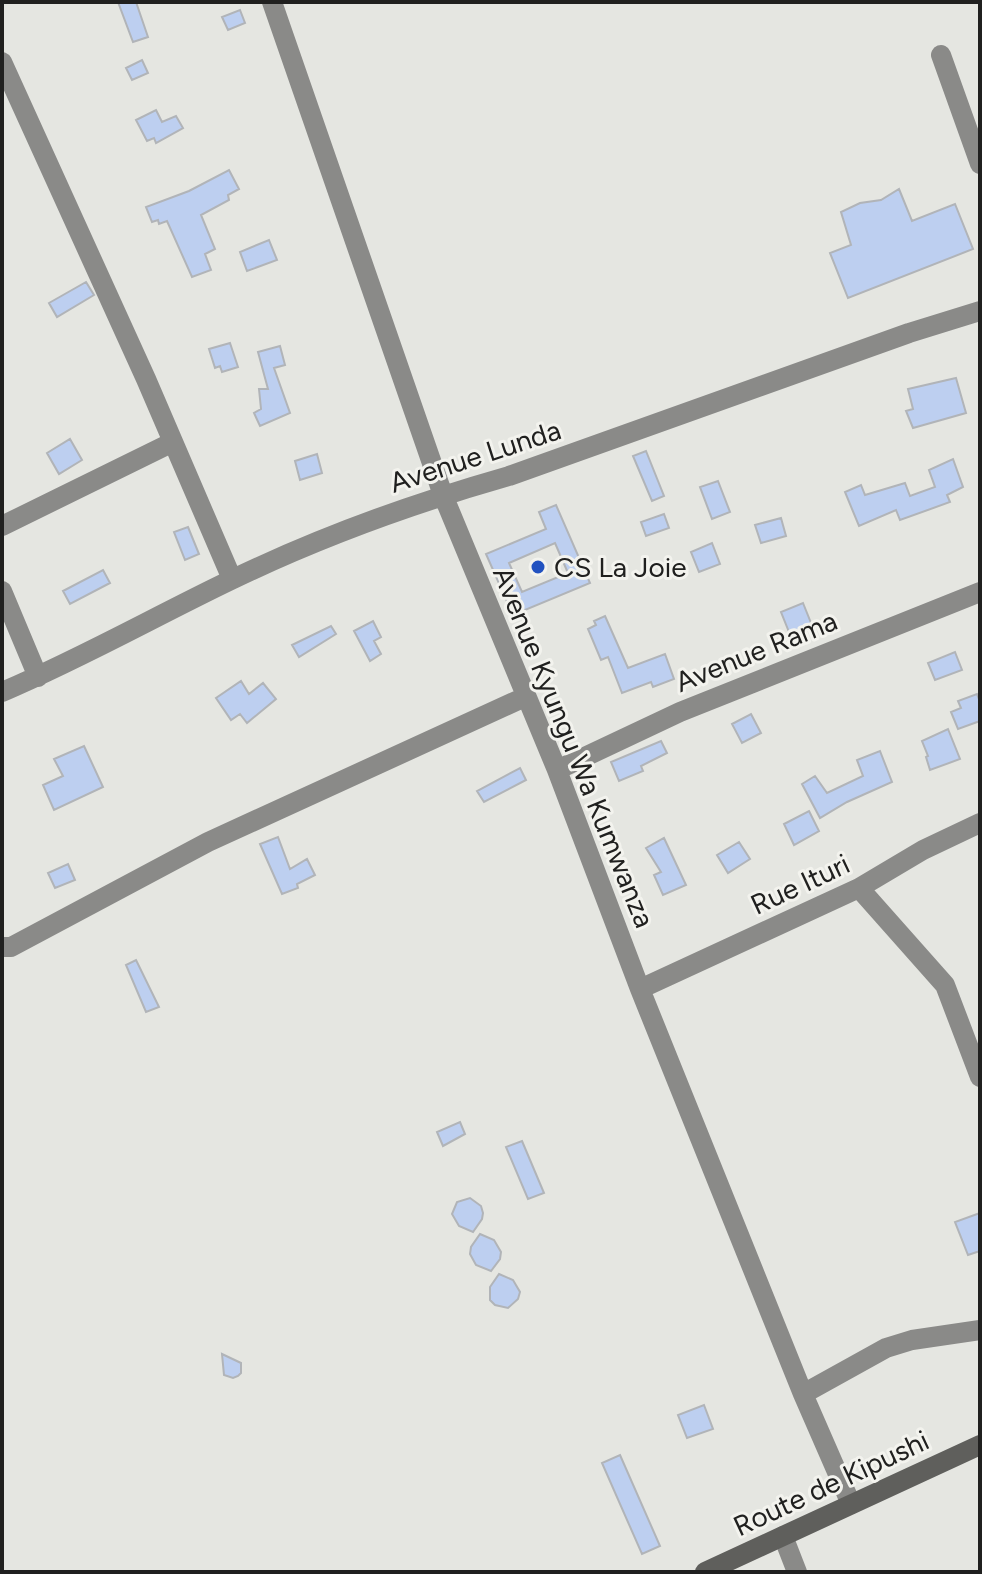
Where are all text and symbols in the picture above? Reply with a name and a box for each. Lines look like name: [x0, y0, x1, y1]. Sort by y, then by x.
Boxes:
street label: Avenue Lunda: [385, 412, 565, 500]
place label: CS La Joie: [554, 550, 687, 584]
marker: CS La Joie: [529, 558, 547, 576]
street label: Avenue Kyungu Wa Kumwanza: [486, 562, 662, 932]
street label: Avenue Rama: [670, 603, 842, 699]
street label: Rue Ituri: [745, 846, 855, 922]
street label: Route de Kipushi: [728, 1423, 934, 1543]

